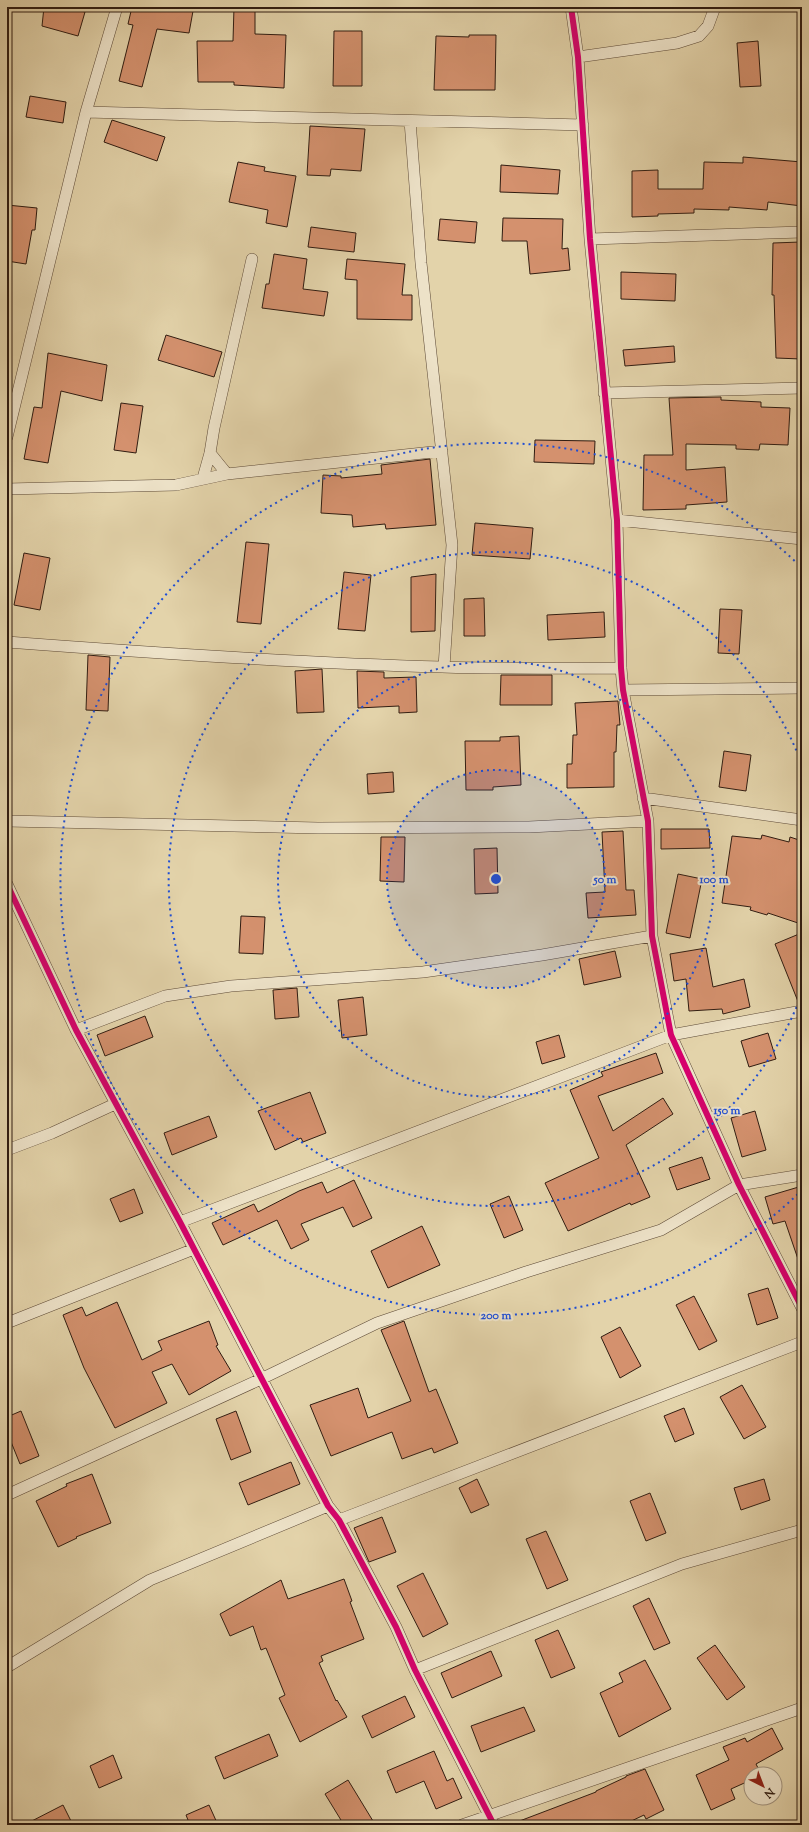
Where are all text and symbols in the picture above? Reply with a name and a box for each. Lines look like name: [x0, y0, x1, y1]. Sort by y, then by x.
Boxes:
text: 50 m: [593, 871, 617, 889]
text: 100 m: [698, 871, 729, 889]
centre of rings: [489, 872, 503, 886]
text: 150 m: [712, 1102, 741, 1120]
text: 200 m: [481, 1307, 511, 1325]
north arrow: [743, 1766, 783, 1806]
text: N: [760, 1783, 778, 1802]

